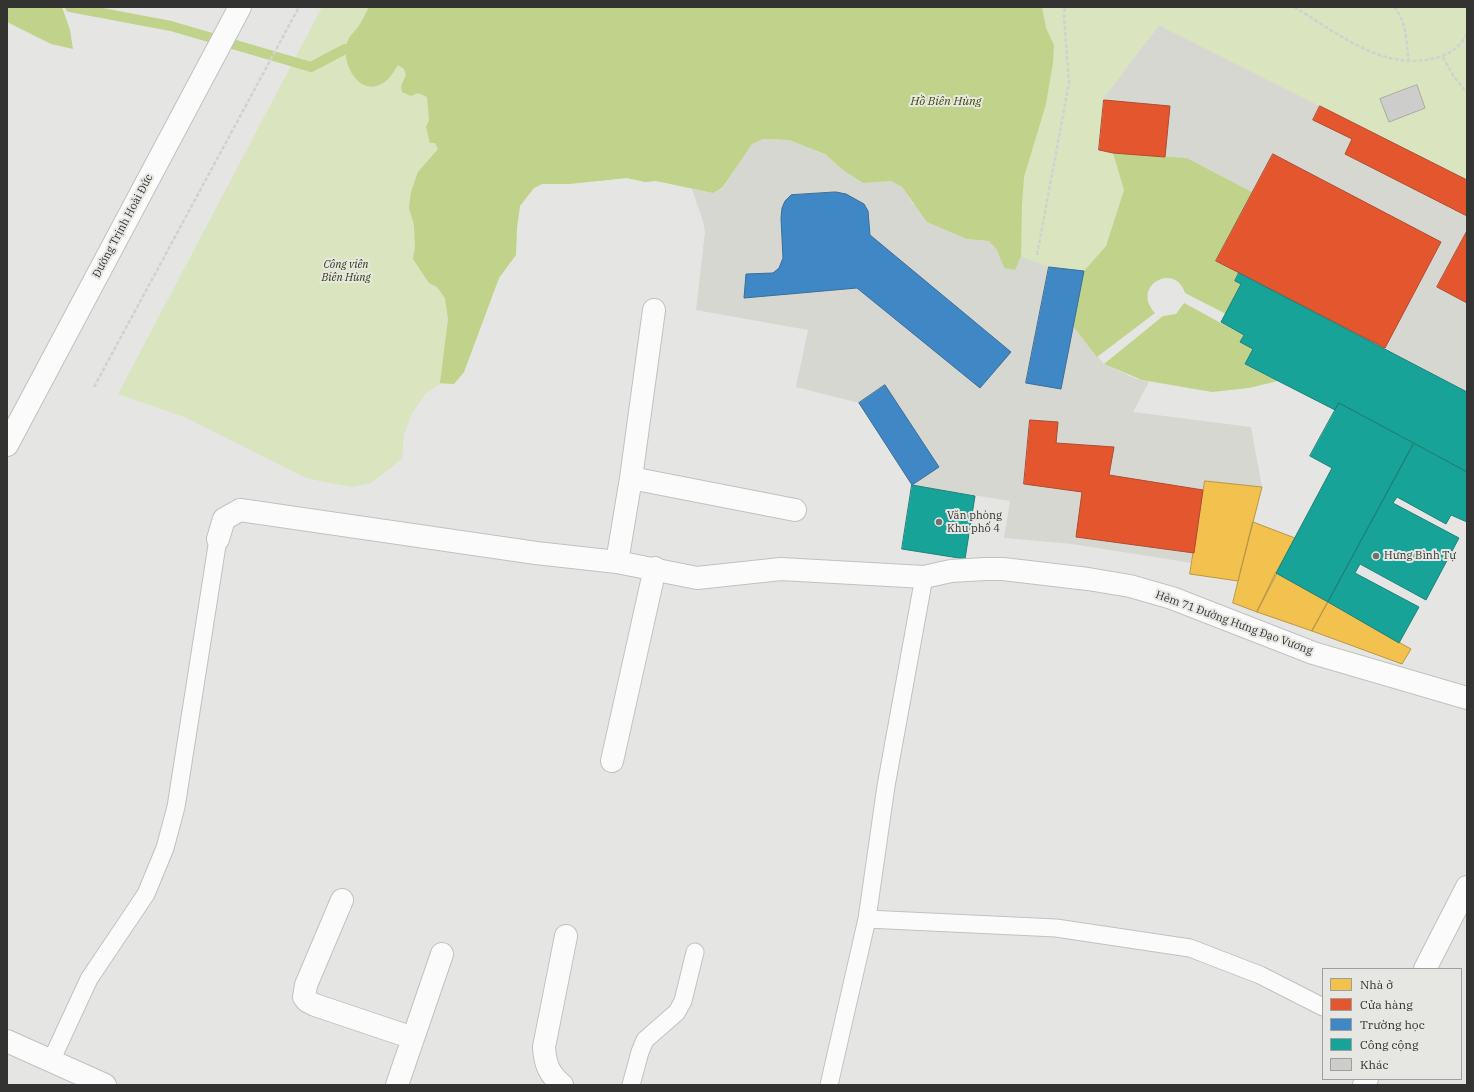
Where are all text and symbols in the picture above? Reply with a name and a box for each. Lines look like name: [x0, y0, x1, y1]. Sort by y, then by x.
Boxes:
water label: Hồ Biên Hùng: [911, 95, 981, 109]
street label: Đường Trịnh Hoài Đức: [90, 172, 156, 280]
park label: Công viên Biên Hùng: [321, 258, 371, 284]
place label: Văn phòng Khu phố 4: [947, 509, 1002, 535]
marker: Văn phòng Khu phố 4: [934, 517, 944, 527]
place label: Hưng Bình Tự: [1384, 549, 1456, 563]
marker: Hưng Bình Tự: [1371, 551, 1381, 561]
street label: Hẻm 71 Đường Hưng Đạo Vương: [1154, 588, 1314, 658]
legend: [1322, 968, 1462, 1080]
text: Nhà ở: [1360, 977, 1393, 992]
text: Cửa hàng: [1360, 997, 1413, 1012]
text: Trường học: [1360, 1017, 1425, 1032]
text: Công cộng: [1360, 1037, 1418, 1052]
text: Khác: [1360, 1057, 1389, 1072]

